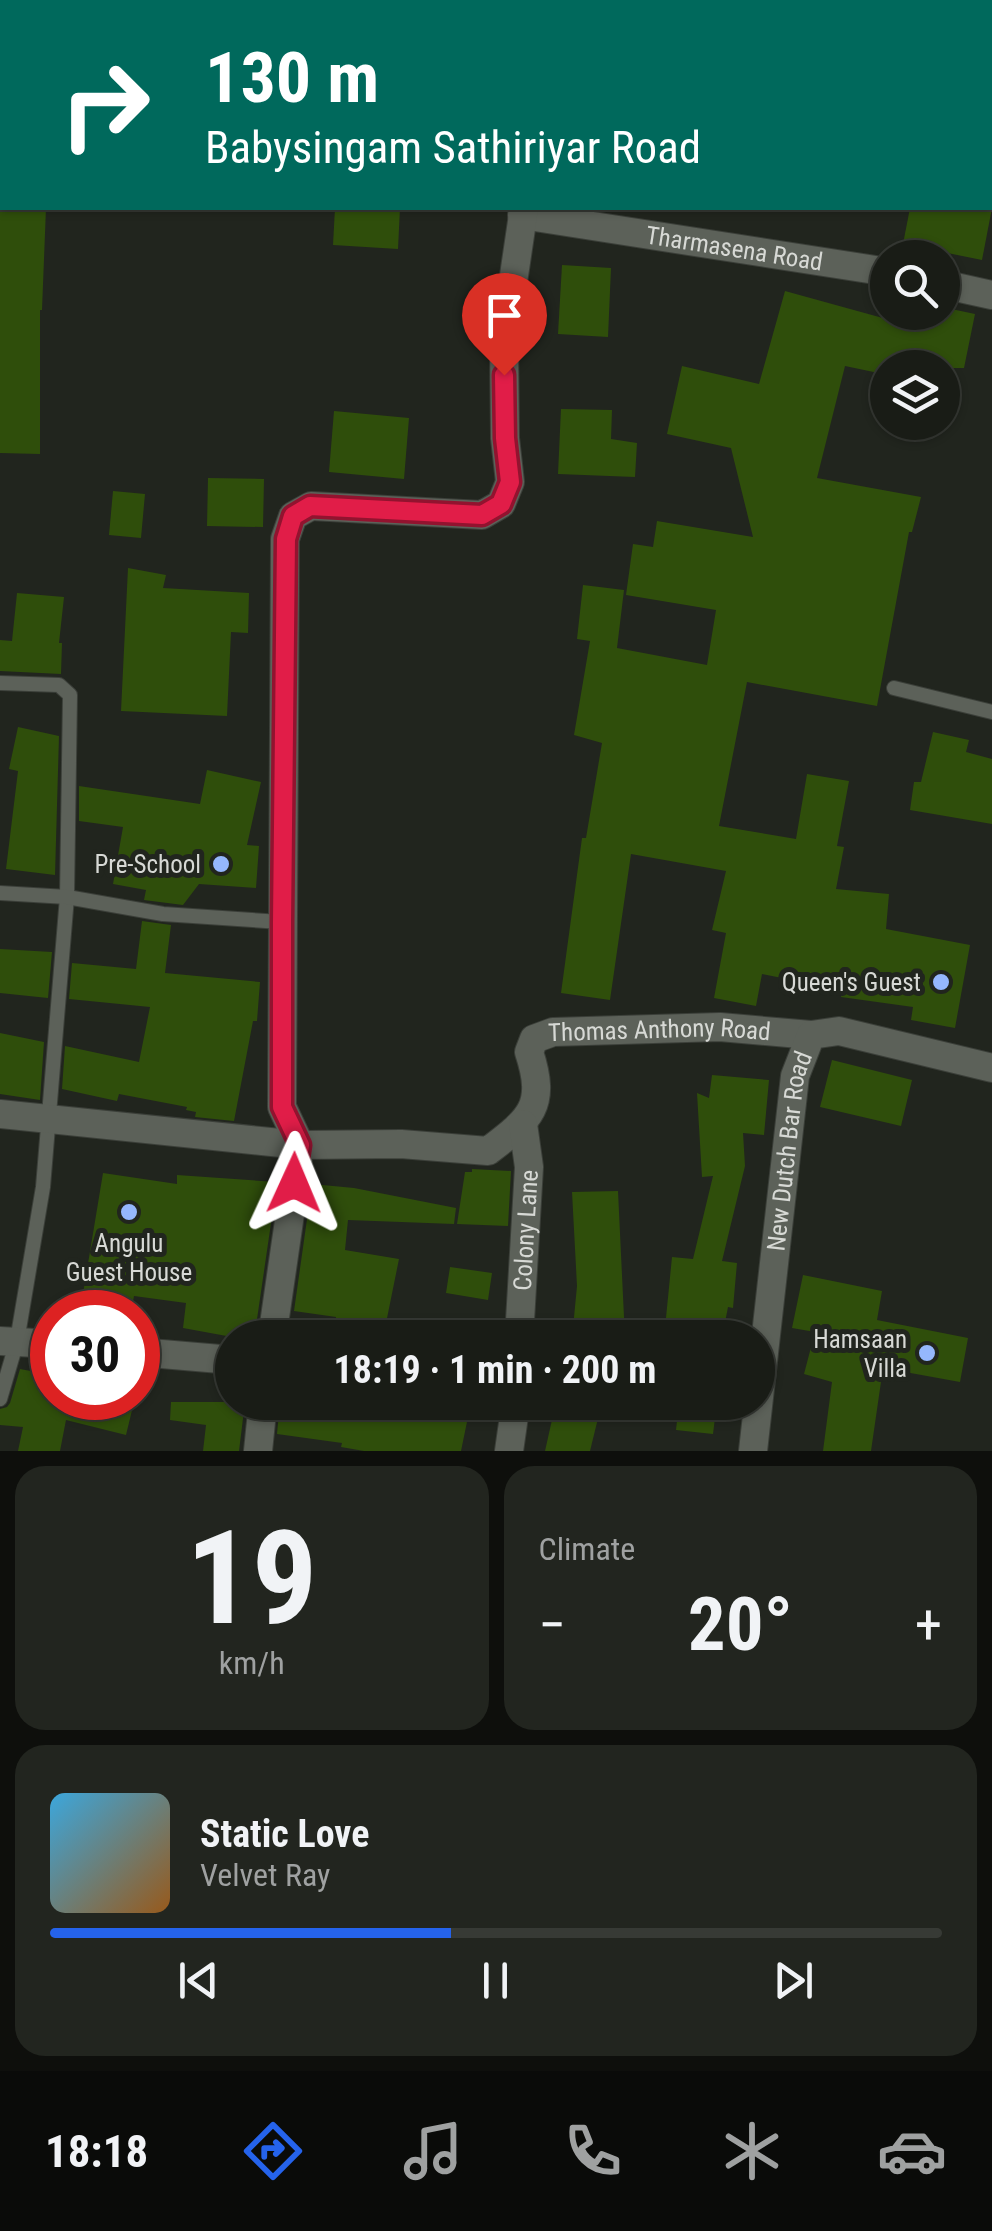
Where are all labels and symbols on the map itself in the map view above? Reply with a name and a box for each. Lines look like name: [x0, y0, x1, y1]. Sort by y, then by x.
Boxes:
street label: Tharmasena Road: [644, 220, 825, 276]
pin: [462, 273, 547, 376]
place label: Pre-School: [94, 850, 201, 879]
marker: Pre-School: [210, 853, 232, 875]
place label: Queen's Guest: [782, 968, 921, 997]
marker: Queen's Guest: [930, 971, 952, 993]
street label: Thomas Anthony Road: [548, 1012, 772, 1047]
street label: New Dutch Bar Road: [761, 1047, 818, 1253]
position arrow: [242, 1131, 346, 1235]
street label: Colony Lane: [507, 1169, 543, 1291]
marker: Angulu Guest House: [118, 1201, 140, 1223]
place label: Angulu Guest House: [66, 1229, 192, 1287]
speed limit sign: 30: [30, 1290, 160, 1420]
place label: Hamsaan Villa: [813, 1325, 907, 1383]
marker: Hamsaan Villa: [916, 1342, 938, 1364]

